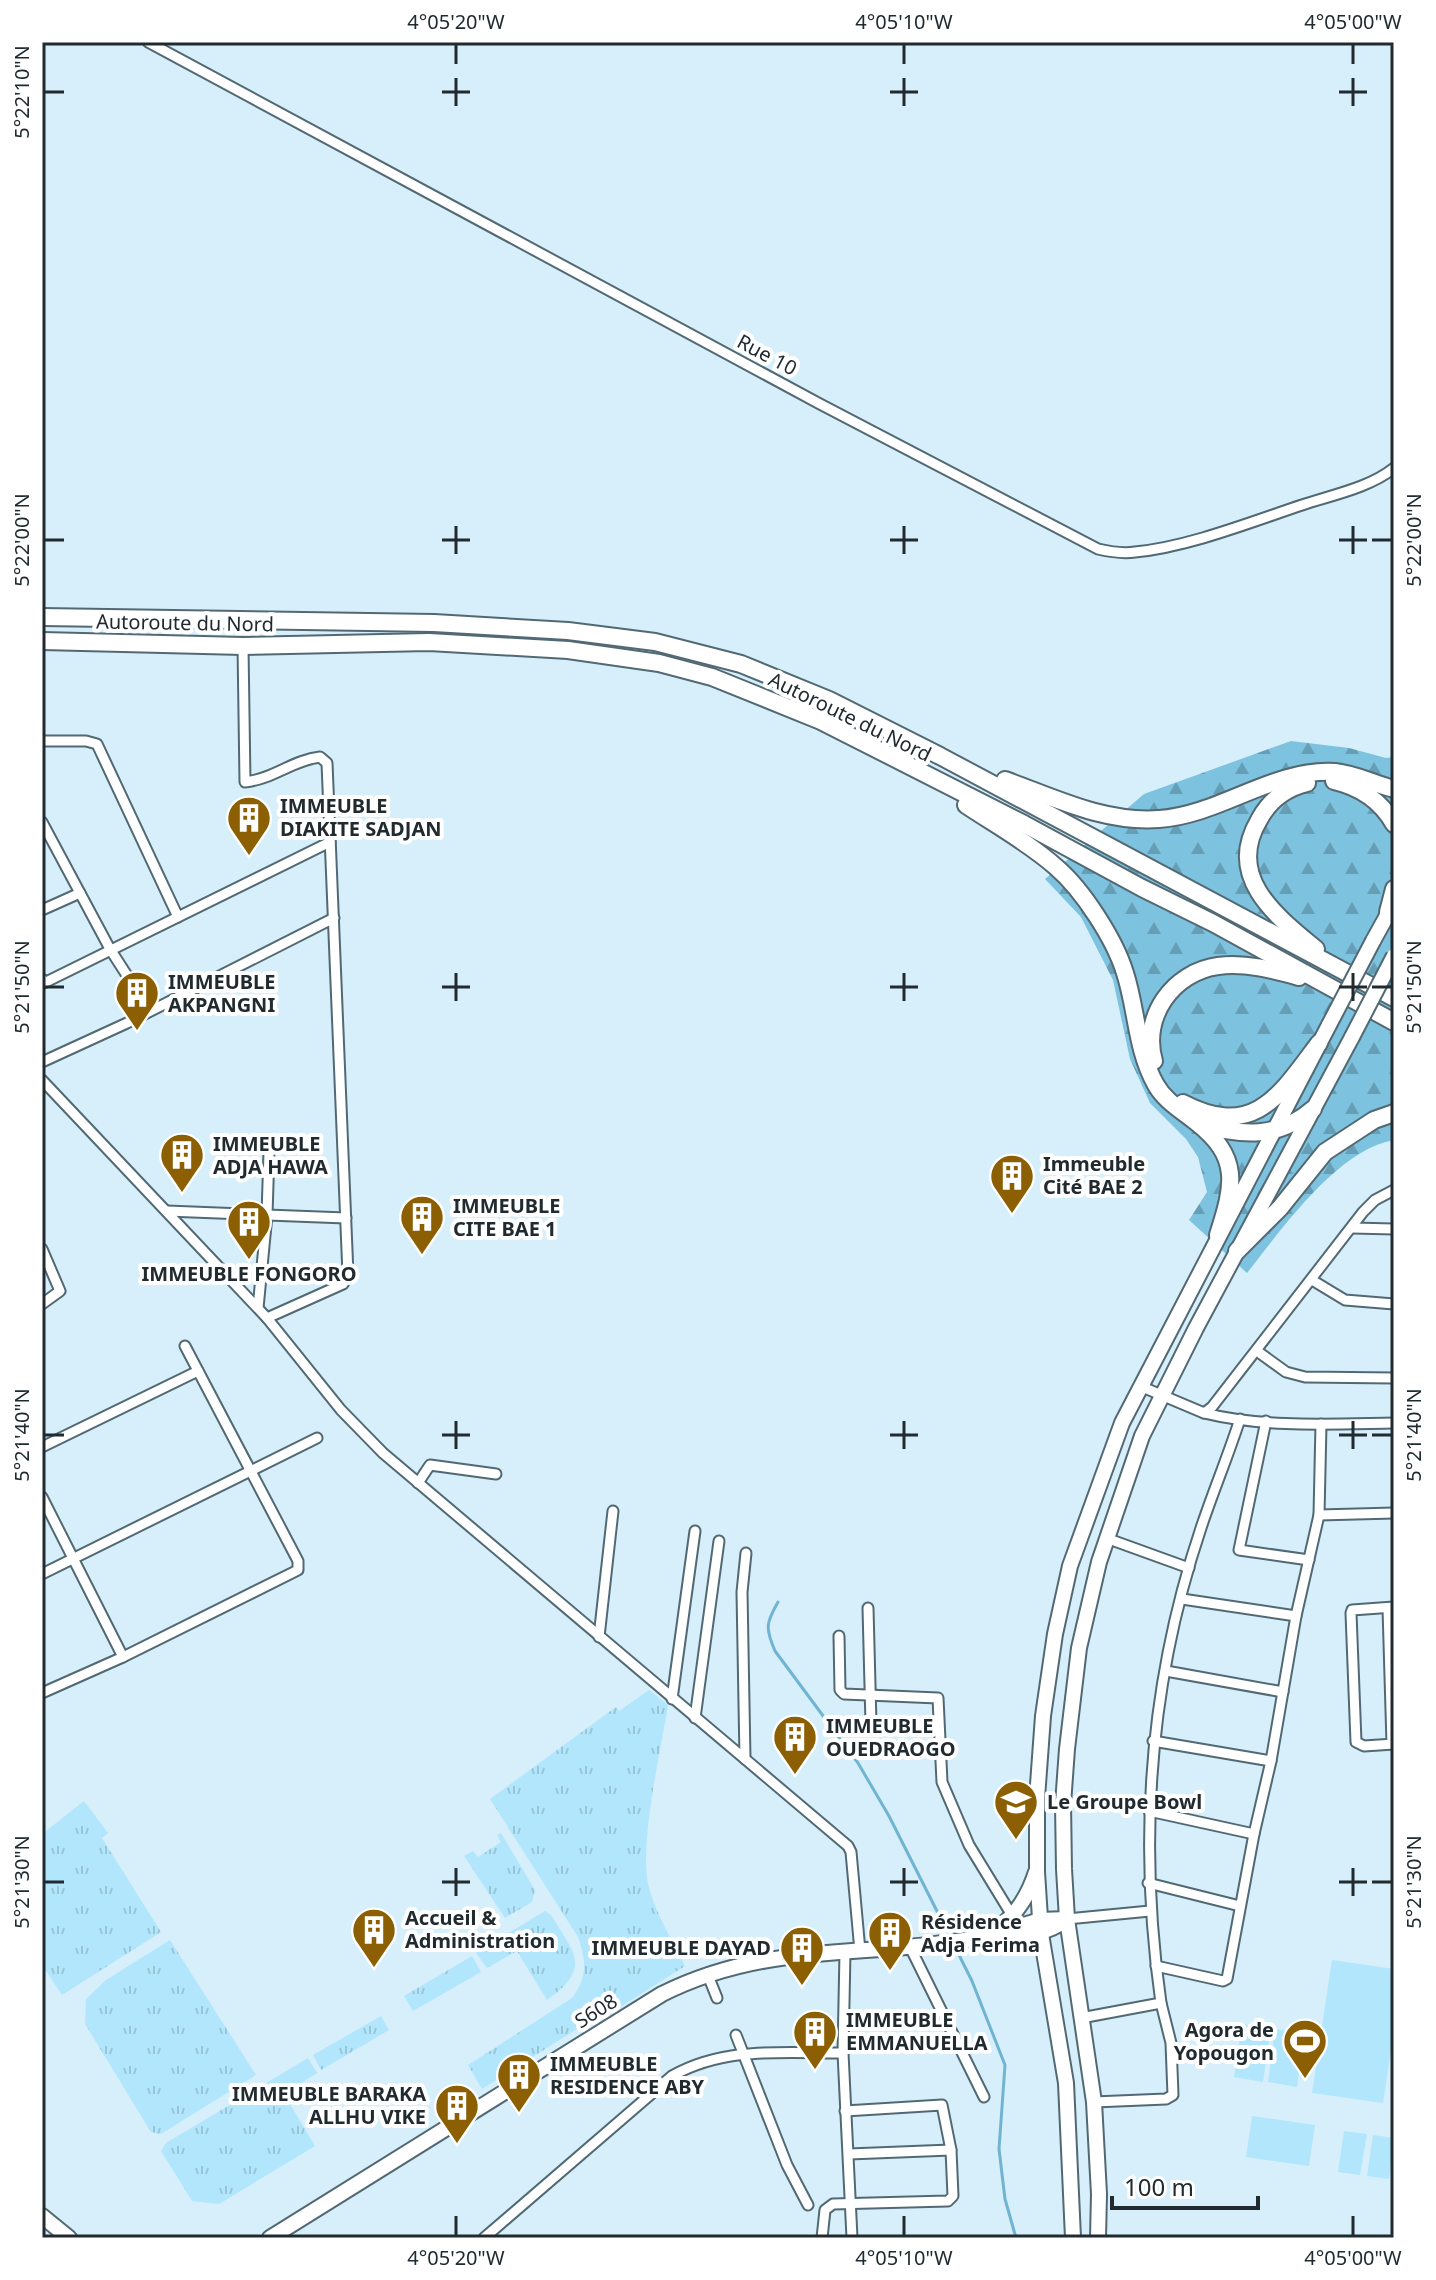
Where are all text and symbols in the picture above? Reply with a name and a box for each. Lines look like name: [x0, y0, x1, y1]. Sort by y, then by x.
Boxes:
text: 4°05'20"W: [407, 8, 505, 35]
text: 4°05'10"W: [855, 8, 953, 35]
text: 4°05'00"W: [1304, 8, 1402, 35]
text: 5°22'10"N: [8, 45, 35, 139]
street label: Rue 10: [733, 328, 802, 382]
text: 5°22'00"N: [8, 493, 35, 587]
text: 5°22'00"N: [1400, 493, 1427, 587]
street label: Autoroute du Nord: [96, 607, 274, 638]
street label: Autoroute du Nord: [764, 665, 936, 768]
place label: IMMEUBLE DIAKITE SADJAN: [280, 792, 441, 842]
building icon: IMMEUBLE DIAKITE SADJAN: [225, 794, 273, 857]
text: 5°21'50"N: [8, 940, 35, 1034]
text: 5°21'50"N: [1400, 940, 1427, 1034]
place label: IMMEUBLE AKPANGNI: [168, 968, 276, 1018]
building icon: IMMEUBLE AKPANGNI: [113, 969, 161, 1032]
place label: IMMEUBLE ADJA HAWA: [213, 1130, 328, 1180]
building icon: IMMEUBLE ADJA HAWA: [158, 1131, 206, 1194]
place label: Immeuble Cité BAE 2: [1043, 1150, 1145, 1200]
building icon: Immeuble Cité BAE 2: [988, 1152, 1036, 1215]
place label: IMMEUBLE CITE BAE 1: [453, 1192, 561, 1242]
building icon: IMMEUBLE CITE BAE 1: [398, 1193, 446, 1256]
building icon: IMMEUBLE FONGORO: [225, 1198, 273, 1261]
place label: IMMEUBLE FONGORO: [142, 1260, 357, 1287]
text: 5°21'40"N: [8, 1388, 35, 1482]
text: 5°21'40"N: [1400, 1388, 1427, 1482]
place label: IMMEUBLE OUEDRAOGO: [826, 1712, 955, 1762]
building icon: IMMEUBLE OUEDRAOGO: [771, 1713, 819, 1776]
school or university icon: Le Groupe Bowl: [992, 1778, 1040, 1841]
place label: Le Groupe Bowl: [1047, 1788, 1202, 1815]
text: 5°21'30"N: [8, 1835, 35, 1929]
text: 5°21'30"N: [1400, 1835, 1427, 1929]
place label: Accueil & Administration: [405, 1904, 555, 1954]
building icon: Accueil & Administration: [350, 1906, 398, 1969]
place label: Résidence Adja Ferima: [921, 1908, 1040, 1958]
building icon: Résidence Adja Ferima: [866, 1909, 914, 1972]
building icon: IMMEUBLE DAYAD: [778, 1924, 826, 1987]
place label: IMMEUBLE DAYAD: [592, 1934, 771, 1961]
street label: S608: [569, 1987, 622, 2034]
place label: IMMEUBLE EMMANUELLA: [846, 2006, 988, 2056]
building icon: IMMEUBLE EMMANUELLA: [791, 2008, 839, 2071]
place label: Agora de Yopougon: [1174, 2016, 1274, 2066]
sports icon: Agora de Yopougon: [1281, 2017, 1329, 2080]
place label: IMMEUBLE RESIDENCE ABY: [550, 2050, 705, 2100]
building icon: IMMEUBLE RESIDENCE ABY: [495, 2051, 543, 2114]
place label: IMMEUBLE BARAKA ALLHU VIKE: [232, 2080, 426, 2130]
building icon: IMMEUBLE BARAKA ALLHU VIKE: [433, 2082, 481, 2145]
scale bar: [1112, 2160, 1258, 2210]
text: 100 m: [1124, 2170, 1194, 2203]
text: 4°05'20"W: [407, 2244, 505, 2271]
text: 4°05'10"W: [855, 2244, 953, 2271]
text: 4°05'00"W: [1304, 2244, 1402, 2271]

